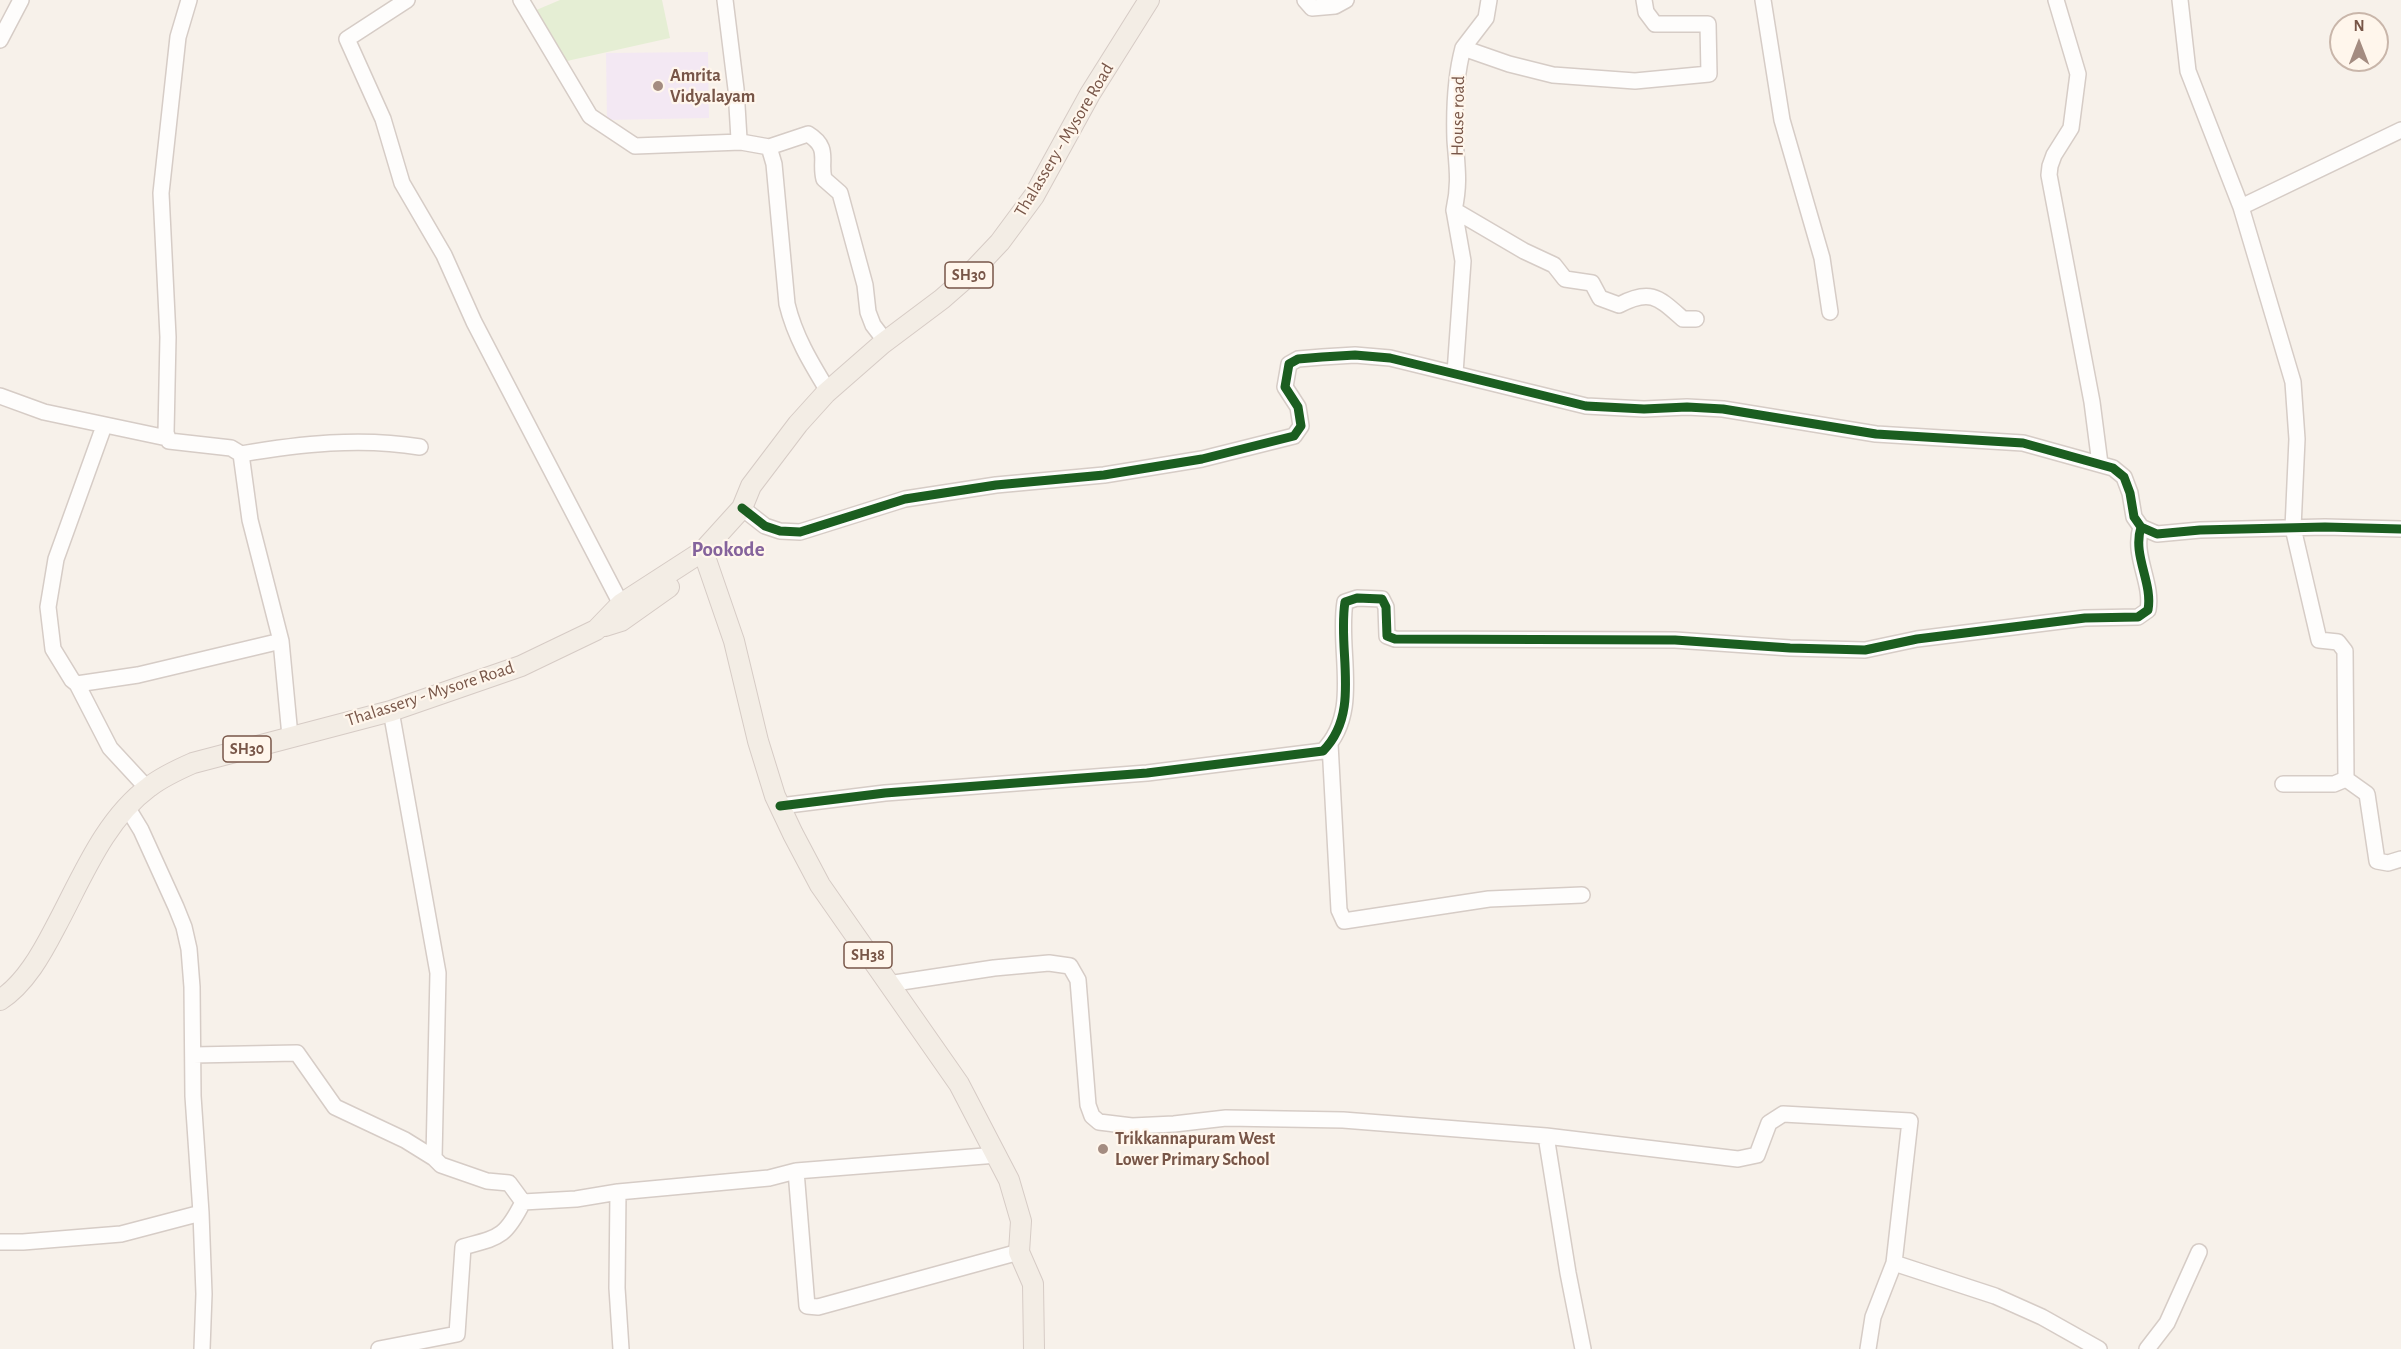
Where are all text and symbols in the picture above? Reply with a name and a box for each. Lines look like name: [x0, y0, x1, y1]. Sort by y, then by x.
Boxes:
north arrow: [2329, 12, 2389, 72]
text: N: [2353, 18, 2365, 34]
street label: Thalassery - Mysore Road: [1010, 59, 1118, 221]
place label: Amrita Vidyalayam: [670, 65, 755, 107]
street label: House road: [1447, 76, 1469, 156]
marker: Amrita Vidyalayam: [651, 79, 665, 93]
road number: SH30: [945, 262, 993, 288]
district label: Pookode: [691, 537, 765, 563]
street label: Thalassery - Mysore Road: [343, 657, 517, 731]
road number: SH30: [223, 736, 271, 762]
road number: SH38: [844, 942, 892, 968]
place label: Trikkannapuram West Lower Primary School: [1115, 1128, 1275, 1170]
marker: Trikkannapuram West Lower Primary School: [1096, 1142, 1110, 1156]

